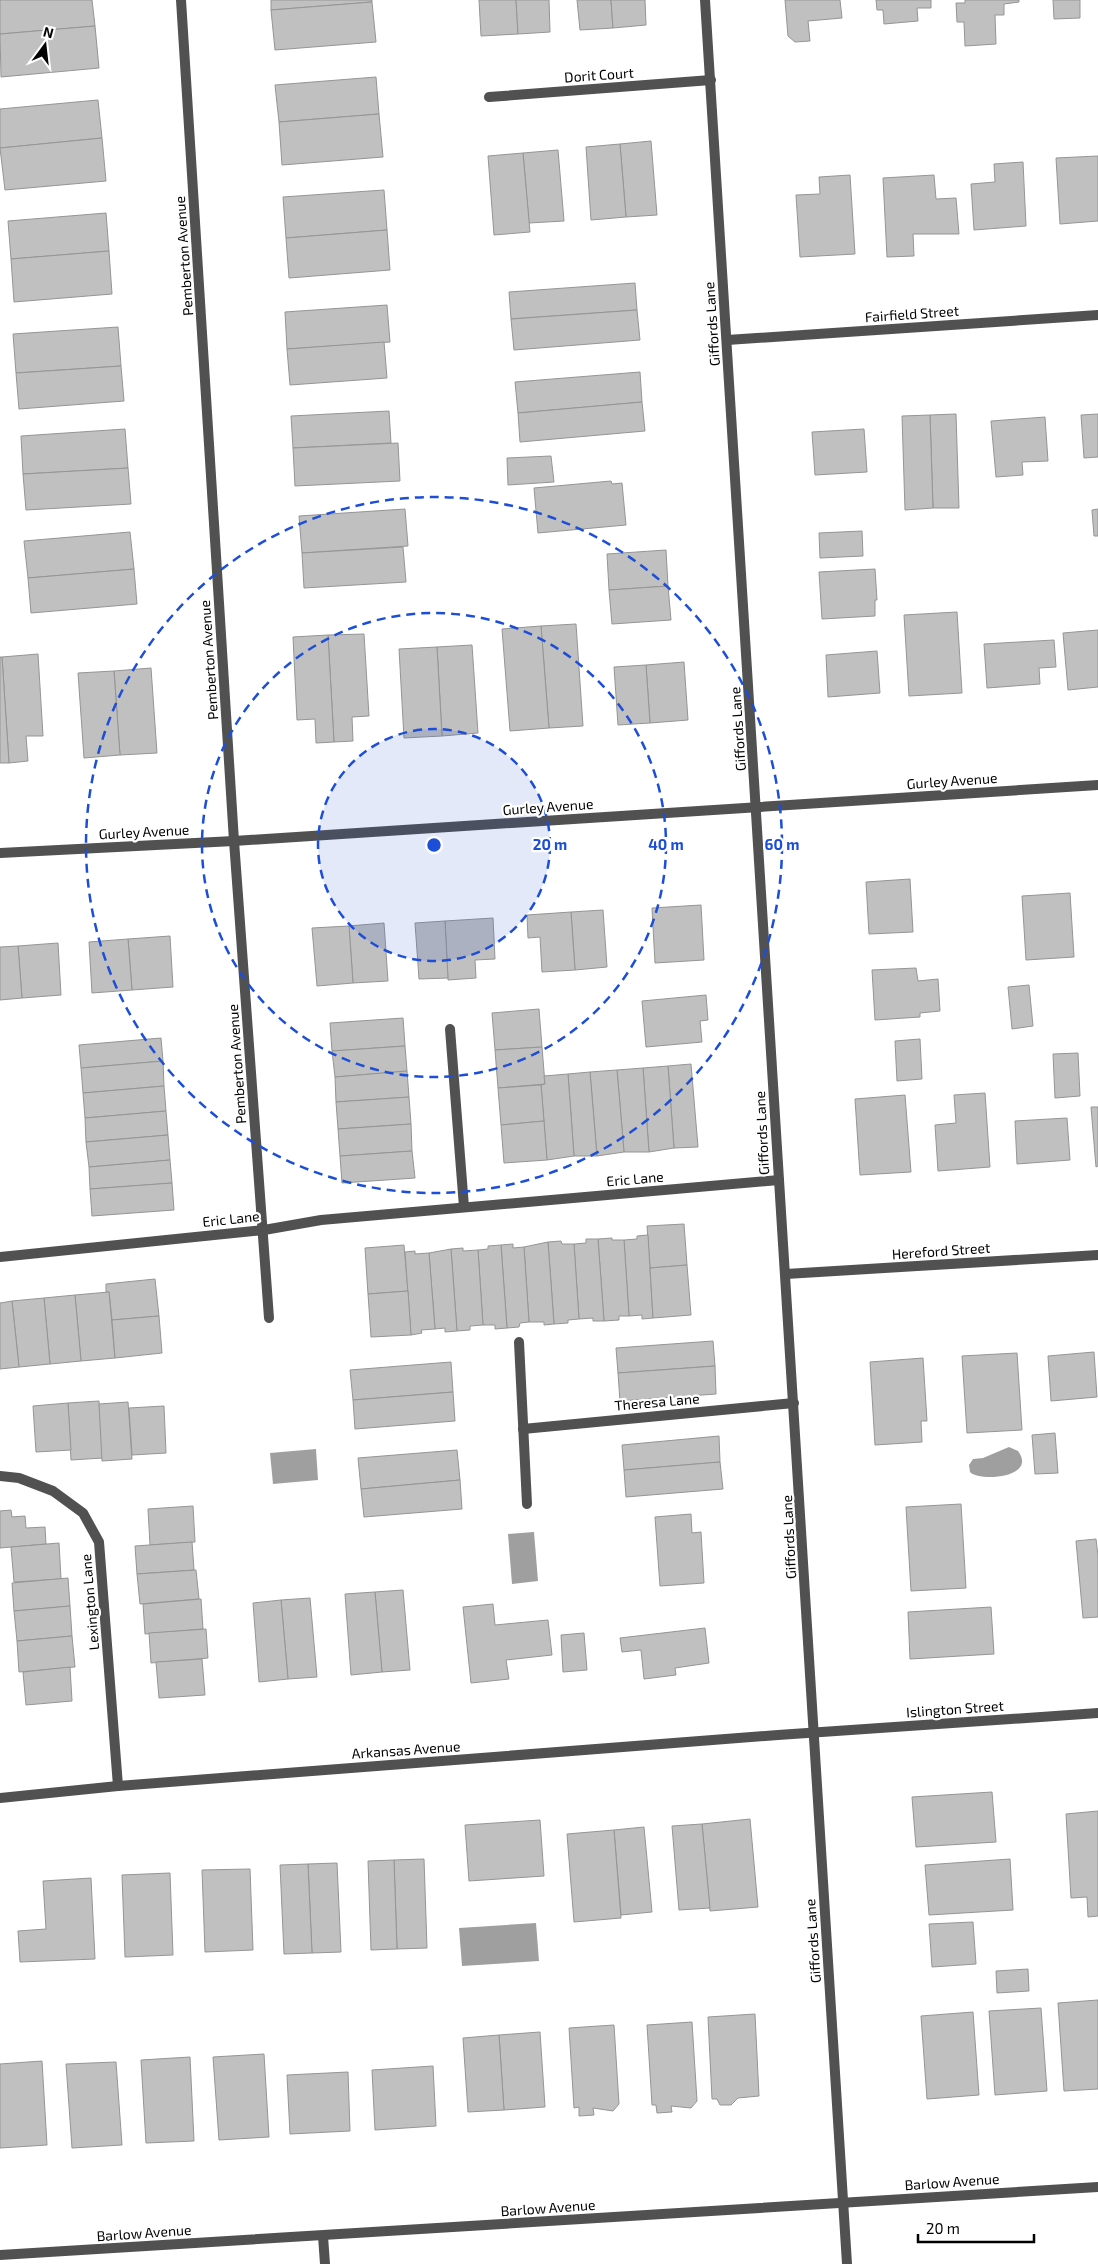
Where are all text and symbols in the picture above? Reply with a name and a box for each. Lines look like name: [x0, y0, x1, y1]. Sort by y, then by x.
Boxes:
north arrow: [20, 20, 70, 70]
text: N: [41, 22, 56, 41]
street label: Dorit Court: [564, 64, 634, 85]
street label: Pemberton Avenue: [171, 195, 196, 317]
street label: Giffords Lane: [700, 281, 723, 367]
street label: Fairfield Street: [864, 302, 960, 325]
street label: Pemberton Avenue: [196, 599, 221, 721]
street label: Giffords Lane: [726, 686, 749, 772]
street label: Gurley Avenue: [906, 769, 998, 792]
street label: Gurley Avenue: [502, 795, 594, 818]
street label: Gurley Avenue: [98, 821, 190, 842]
text: 20 m: [533, 835, 567, 853]
text: 40 m: [648, 835, 684, 853]
text: 60 m: [765, 835, 799, 853]
centre of rings: [425, 836, 443, 854]
street label: Pemberton Avenue: [224, 1003, 249, 1125]
street label: Giffords Lane: [751, 1090, 772, 1176]
street label: Eric Lane: [606, 1168, 664, 1189]
street label: Eric Lane: [201, 1207, 260, 1230]
street label: Hereford Street: [891, 1239, 991, 1262]
street label: Theresa Lane: [614, 1389, 700, 1414]
street label: Giffords Lane: [778, 1494, 799, 1580]
street label: Lexington Lane: [77, 1553, 102, 1651]
street label: Islington Street: [906, 1697, 1004, 1720]
street label: Arkansas Avenue: [351, 1737, 461, 1762]
street label: Giffords Lane: [801, 1898, 824, 1984]
street label: Barlow Avenue: [904, 2170, 1000, 2193]
street label: Barlow Avenue: [500, 2196, 596, 2219]
scale bar: [918, 2212, 1034, 2244]
text: 20 m: [926, 2219, 960, 2237]
street label: Barlow Avenue: [96, 2221, 192, 2244]

